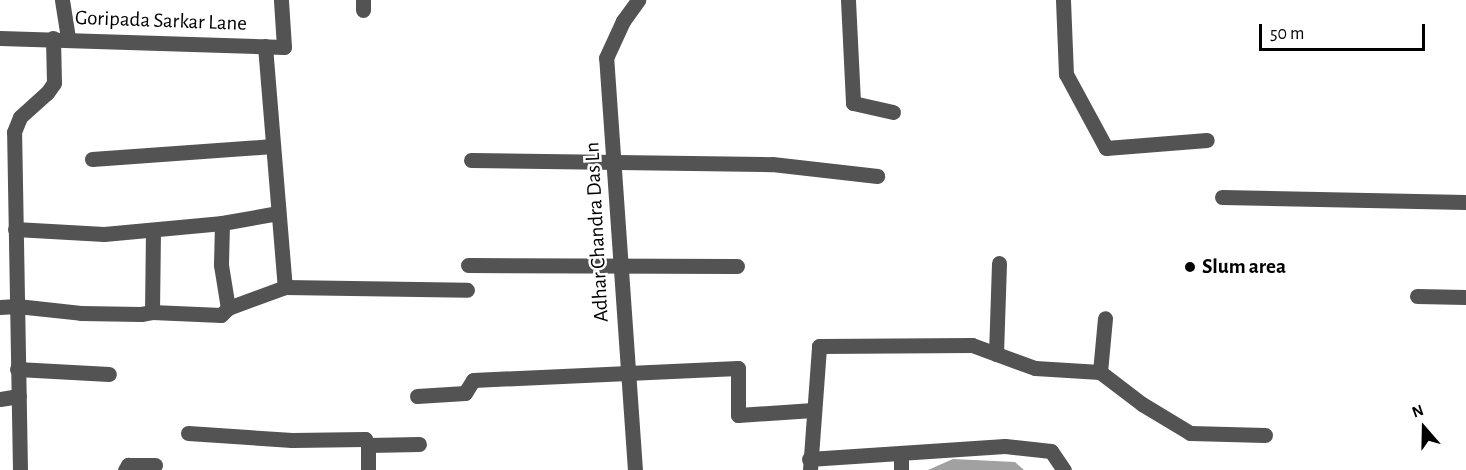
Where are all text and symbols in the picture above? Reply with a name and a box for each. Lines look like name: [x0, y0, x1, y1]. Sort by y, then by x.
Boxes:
street label: Goripada Sarkar Lane: [75, 5, 247, 37]
scale bar: [1262, 12, 1428, 50]
text: 50 m: [1270, 25, 1304, 43]
street label: Adhar Chandra Das Ln: [580, 141, 614, 323]
place label: Slum area: [1202, 254, 1286, 280]
marker: Slum area: [1183, 260, 1197, 274]
north arrow: [1394, 398, 1454, 458]
text: N: [1410, 402, 1426, 421]

